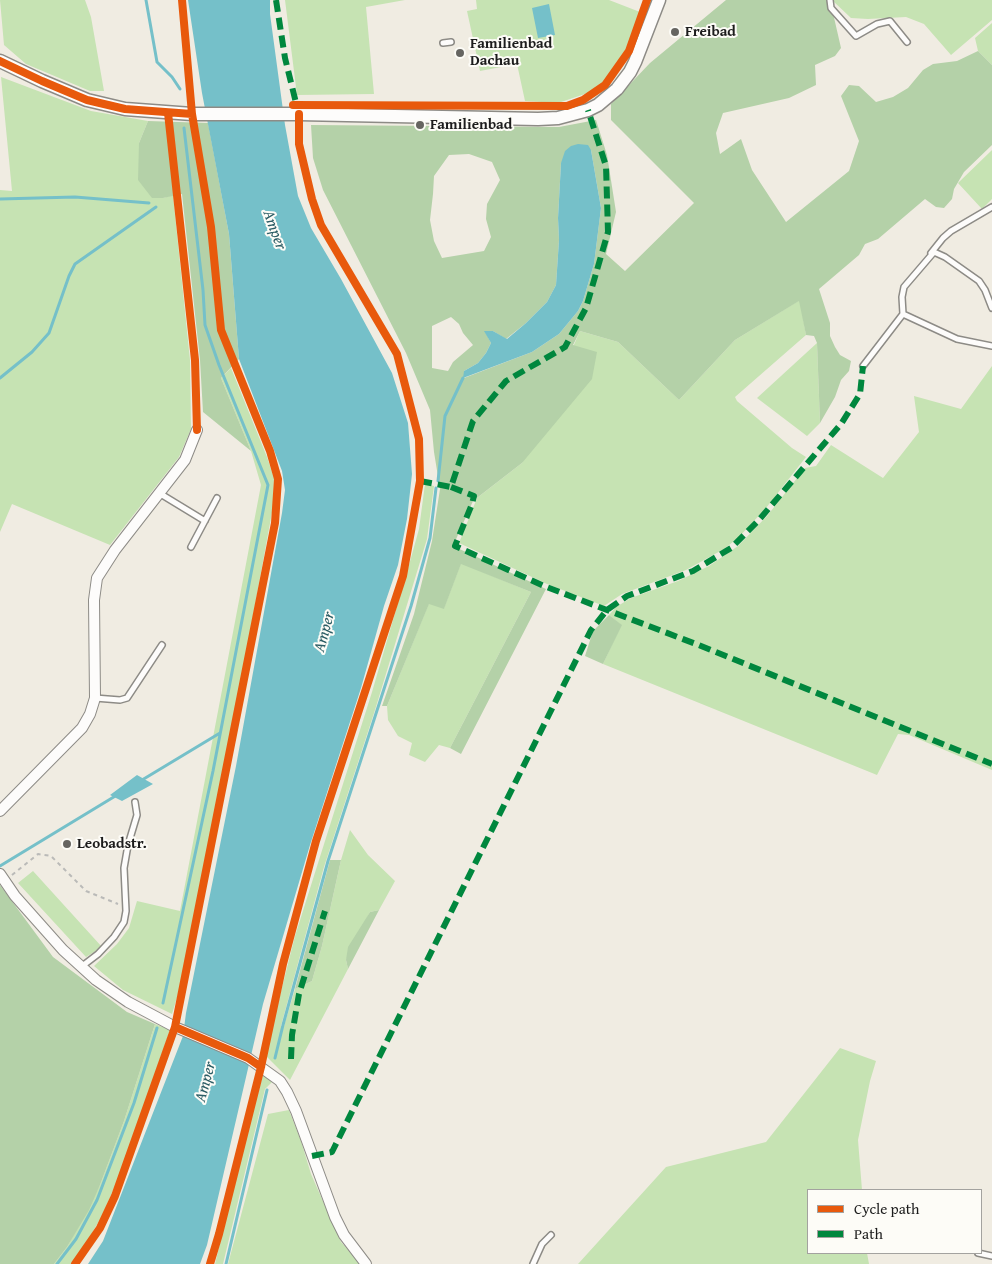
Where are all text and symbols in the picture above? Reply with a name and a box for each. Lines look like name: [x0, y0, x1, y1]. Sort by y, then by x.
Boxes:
place label: Freibad: [685, 23, 736, 41]
marker: Freibad: [669, 26, 681, 38]
place label: Familienbad Dachau: [470, 35, 552, 70]
marker: Familienbad Dachau: [454, 47, 466, 59]
place label: Familienbad: [430, 116, 512, 134]
marker: Familienbad: [414, 119, 426, 131]
water label: Amper: [258, 207, 290, 253]
water label: Amper: [310, 610, 340, 654]
place label: Leobadstr.: [77, 835, 147, 853]
marker: Leobadstr.: [61, 838, 73, 850]
water label: Amper: [191, 1060, 221, 1104]
legend: [807, 1189, 982, 1254]
text: Cycle path: [854, 1198, 920, 1219]
text: Path: [854, 1223, 883, 1244]

